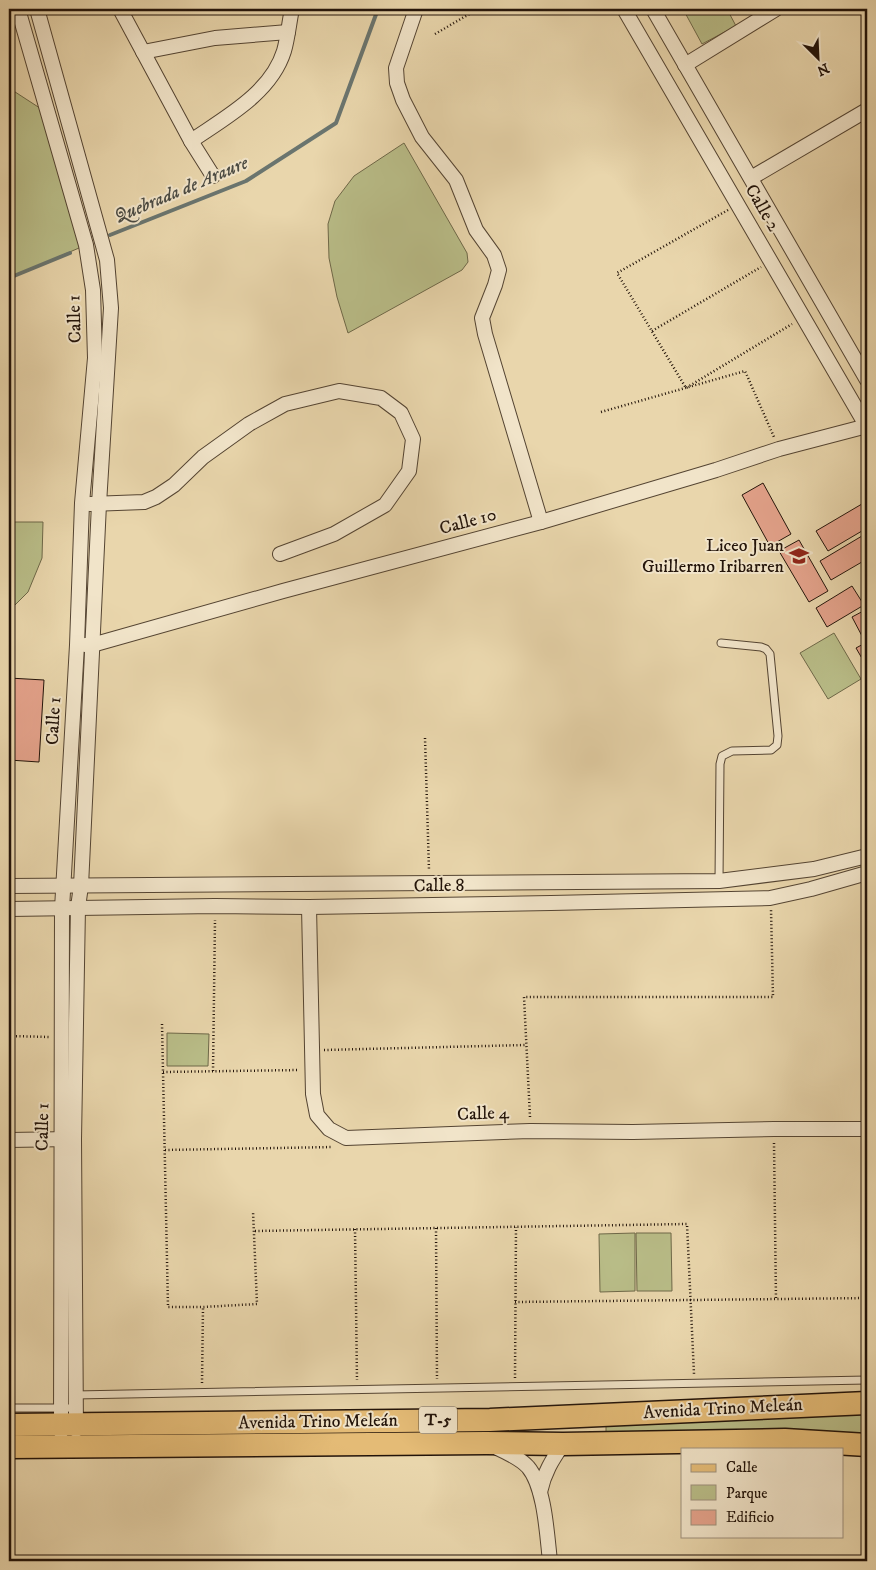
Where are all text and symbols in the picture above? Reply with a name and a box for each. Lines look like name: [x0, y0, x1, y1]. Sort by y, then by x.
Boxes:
north arrow: [794, 32, 844, 82]
text: N: [814, 58, 832, 80]
water label: Quebrada de Araure: [110, 151, 252, 229]
street label: Calle 2: [740, 181, 784, 236]
street label: Calle 1: [63, 294, 87, 344]
street label: Calle 10: [437, 504, 499, 540]
place label: Liceo Juan Guillermo Iribarren: [642, 535, 785, 578]
school or university icon: Liceo Juan Guillermo Iribarren: [788, 545, 810, 567]
street label: Calle 1: [42, 696, 66, 746]
street label: Calle 8: [413, 875, 465, 897]
street label: Calle 4: [457, 1102, 510, 1126]
street label: Calle 1: [32, 1103, 54, 1151]
street label: Avenida Trino Meleán: [643, 1394, 804, 1424]
road number: T-5: [419, 1406, 457, 1434]
street label: Avenida Trino Meleán: [238, 1410, 399, 1434]
legend: [681, 1448, 844, 1538]
text: Calle: [726, 1458, 758, 1477]
text: Parque: [726, 1484, 767, 1503]
text: Edificio: [726, 1508, 774, 1527]

